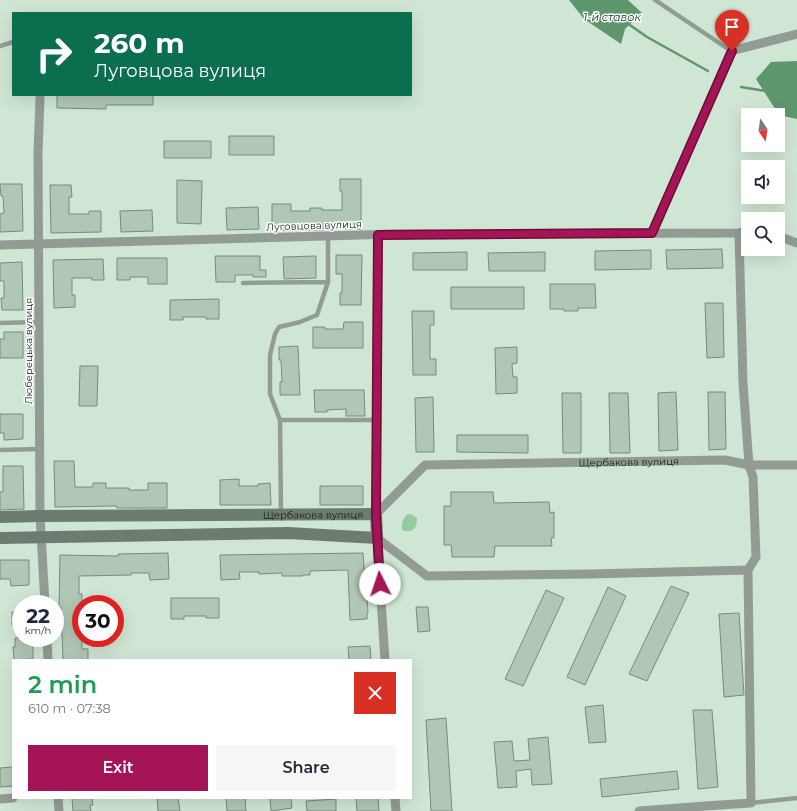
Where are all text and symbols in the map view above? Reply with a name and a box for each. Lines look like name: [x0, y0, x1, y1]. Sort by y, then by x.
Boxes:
water label: 1-й ставок: [583, 10, 641, 24]
pin: [715, 10, 749, 51]
icon: arrive: [721, 16, 743, 38]
text: 260 m: [94, 26, 185, 60]
icon: right: [28, 28, 80, 80]
text: Луговцова вулиця: [94, 60, 266, 82]
north arrow: [741, 108, 785, 152]
map controls: [741, 108, 785, 256]
button: sound: [741, 160, 785, 204]
button: search: [741, 212, 785, 256]
street label: Луговцова вулиця: [266, 217, 362, 234]
street label: Люберецька вулиця: [22, 298, 35, 404]
street label: Щербакова вулиця: [578, 455, 679, 469]
street label: Щербакова вулиця: [263, 508, 363, 522]
position arrow: [359, 563, 401, 605]
speed limit sign: 30: [72, 595, 124, 647]
text: 22: [26, 604, 50, 628]
text: km/h: [25, 624, 51, 637]
text: 2 min: [28, 670, 97, 699]
button: close: [354, 672, 396, 714]
text: 610 m · 07:38: [28, 700, 111, 716]
button: Exit: [28, 745, 208, 791]
button: Share: [216, 745, 396, 791]

